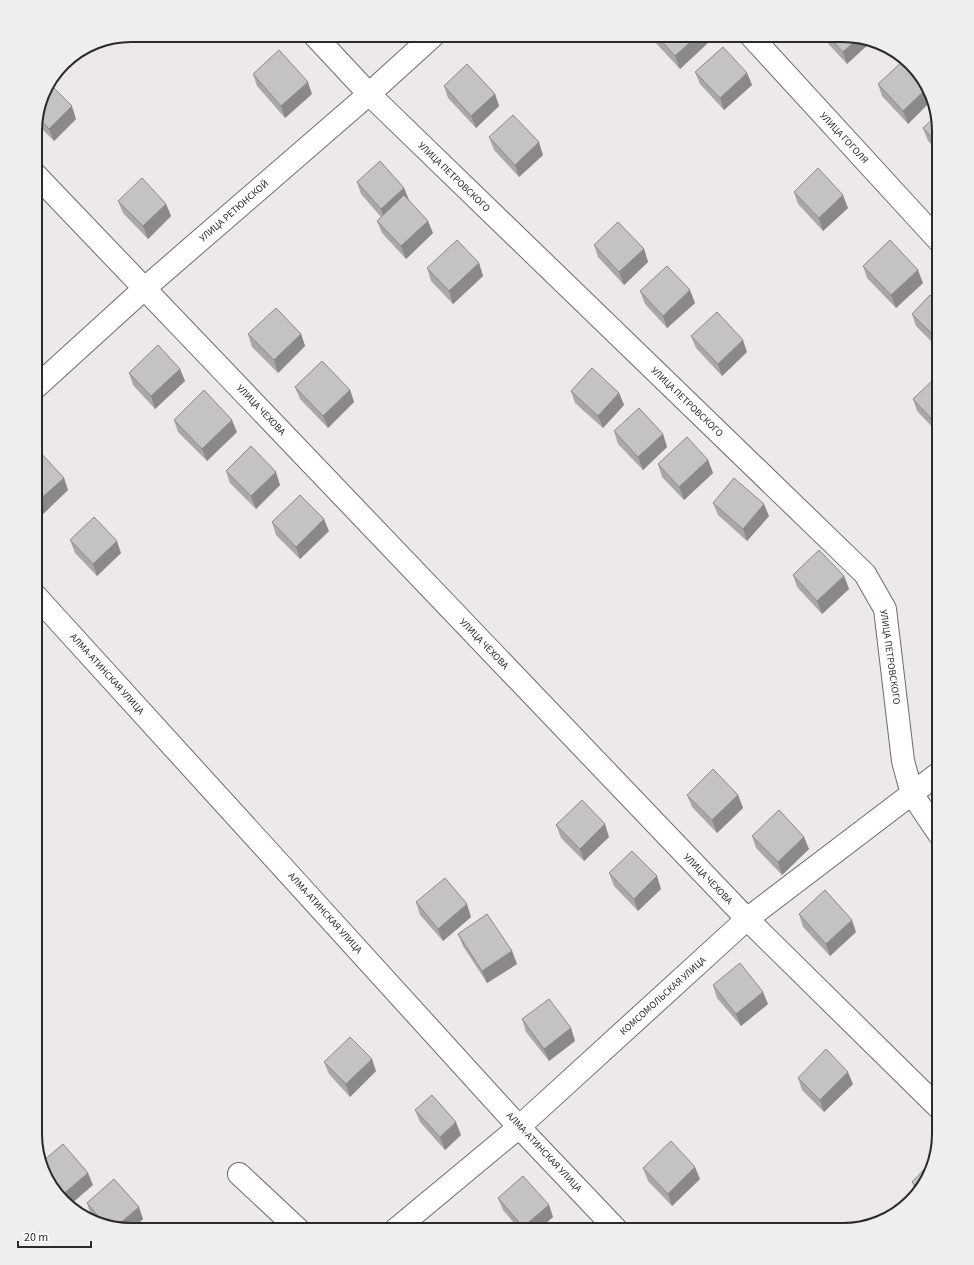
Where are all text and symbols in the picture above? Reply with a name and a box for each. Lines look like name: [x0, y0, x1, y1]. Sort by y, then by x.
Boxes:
street label: УЛИЦА ГОГОЛЯ: [816, 109, 872, 167]
street label: УЛИЦА ПЕТРОВСКОГО: [415, 139, 494, 216]
street label: УЛИЦА РЕТЮНСКОЙ: [196, 177, 272, 245]
street label: УЛИЦА ПЕТРОВСКОГО: [648, 364, 727, 441]
street label: УЛИЦА ЧЕХОВА: [233, 382, 289, 439]
street label: УЛИЦА ПЕТРОВСКОГО: [876, 609, 904, 706]
street label: УЛИЦА ЧЕХОВА: [456, 616, 512, 673]
street label: АЛМА-АТИНСКАЯ УЛИЦА: [67, 630, 148, 718]
street label: УЛИЦА ЧЕХОВА: [680, 851, 736, 908]
street label: АЛМА-АТИНСКАЯ УЛИЦА: [285, 869, 366, 957]
street label: КОМСОМОЛЬСКАЯ УЛИЦА: [617, 953, 710, 1039]
street label: АЛМА-АТИНСКАЯ УЛИЦА: [503, 1109, 585, 1196]
scale bar: [18, 1223, 91, 1249]
text: 20 m: [24, 1229, 48, 1246]

